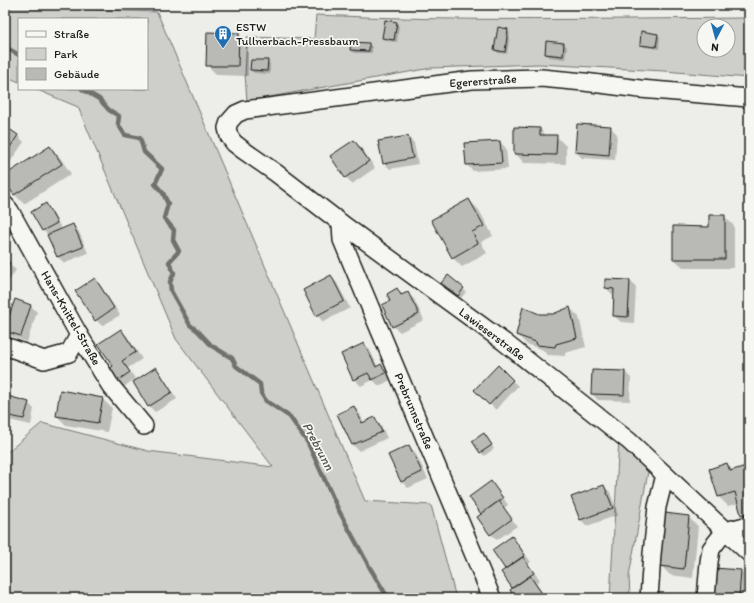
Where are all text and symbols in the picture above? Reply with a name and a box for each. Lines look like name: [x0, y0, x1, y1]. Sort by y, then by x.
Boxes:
legend: [18, 18, 148, 90]
north arrow: [696, 18, 736, 58]
place label: ESTW Tullnerbach-Pressbaum: [236, 20, 359, 48]
building icon: ESTW Tullnerbach-Pressbaum: [213, 24, 233, 49]
text: Straße: [54, 27, 89, 41]
text: N: [711, 41, 719, 54]
text: Park: [54, 47, 78, 61]
text: Gebäude: [54, 67, 99, 81]
street label: Egererstraße: [449, 72, 517, 90]
street label: Hans-Knittel-Straße: [38, 268, 104, 368]
street label: Lawieserstraße: [456, 305, 528, 363]
street label: Prebrunnstraße: [392, 371, 437, 452]
water label: Prebrunn: [300, 420, 337, 473]

